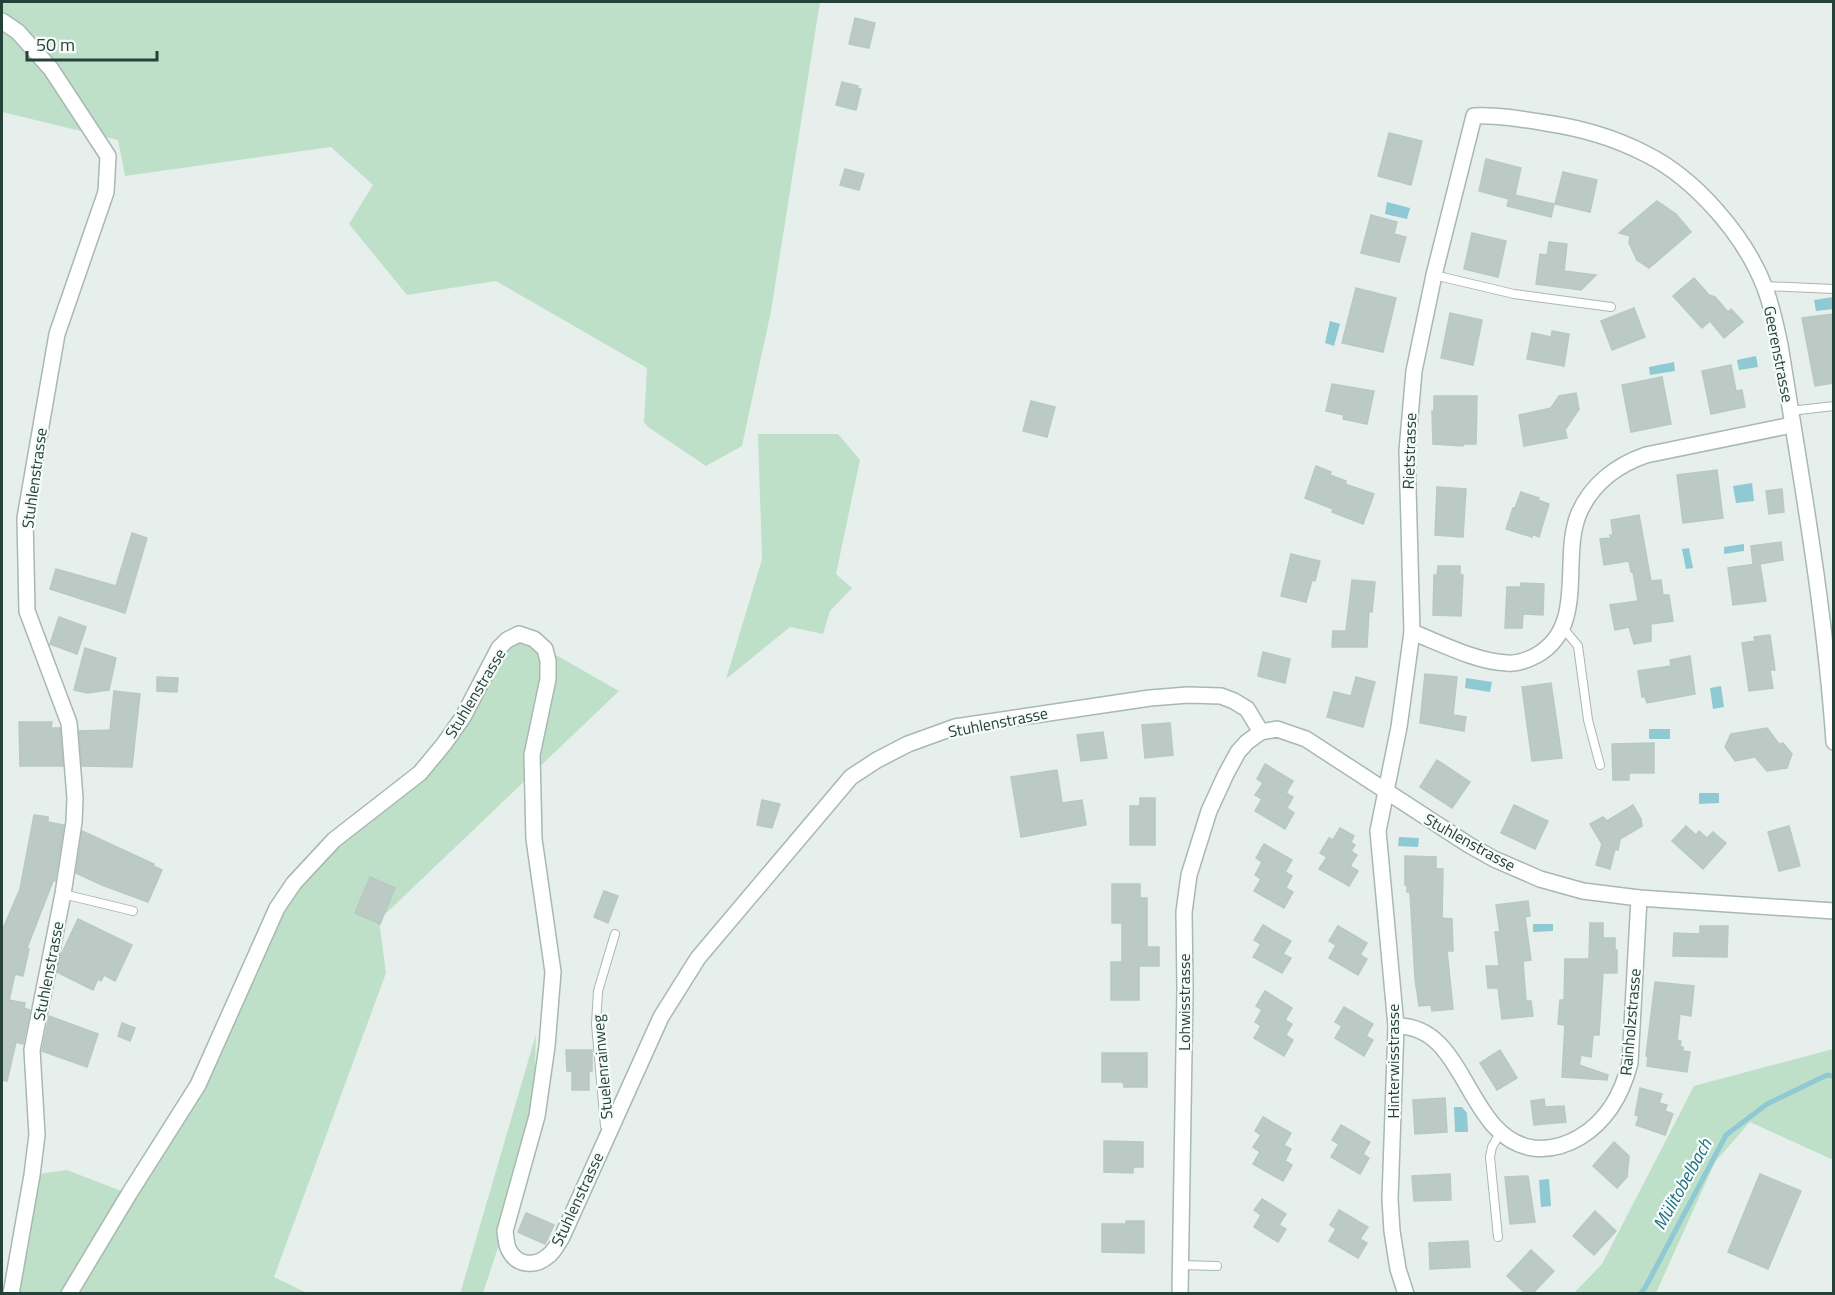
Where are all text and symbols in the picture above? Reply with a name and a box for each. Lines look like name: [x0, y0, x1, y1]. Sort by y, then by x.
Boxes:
scale bar: [27, 24, 158, 62]
text: 50 m: [36, 31, 75, 58]
street label: Geerenstrasse: [1758, 304, 1800, 404]
street label: Rietstrasse: [1396, 412, 1422, 490]
street label: Stuhlenstrasse: [15, 426, 53, 530]
street label: Stuhlenstrasse: [439, 643, 511, 743]
street label: Stuhlenstrasse: [946, 701, 1050, 743]
street label: Stuhlenstrasse: [1420, 807, 1520, 877]
street label: Stuhlenstrasse: [27, 919, 69, 1023]
street label: Lohwisstrasse: [1172, 953, 1196, 1051]
street label: Rainholzstrasse: [1613, 967, 1647, 1077]
street label: Hinterwisstrasse: [1381, 1004, 1405, 1118]
street label: Stuelenrainweg: [585, 1014, 619, 1120]
water label: Mülitobelbach: [1646, 1133, 1719, 1235]
street label: Stuhlenstrasse: [545, 1148, 609, 1250]

